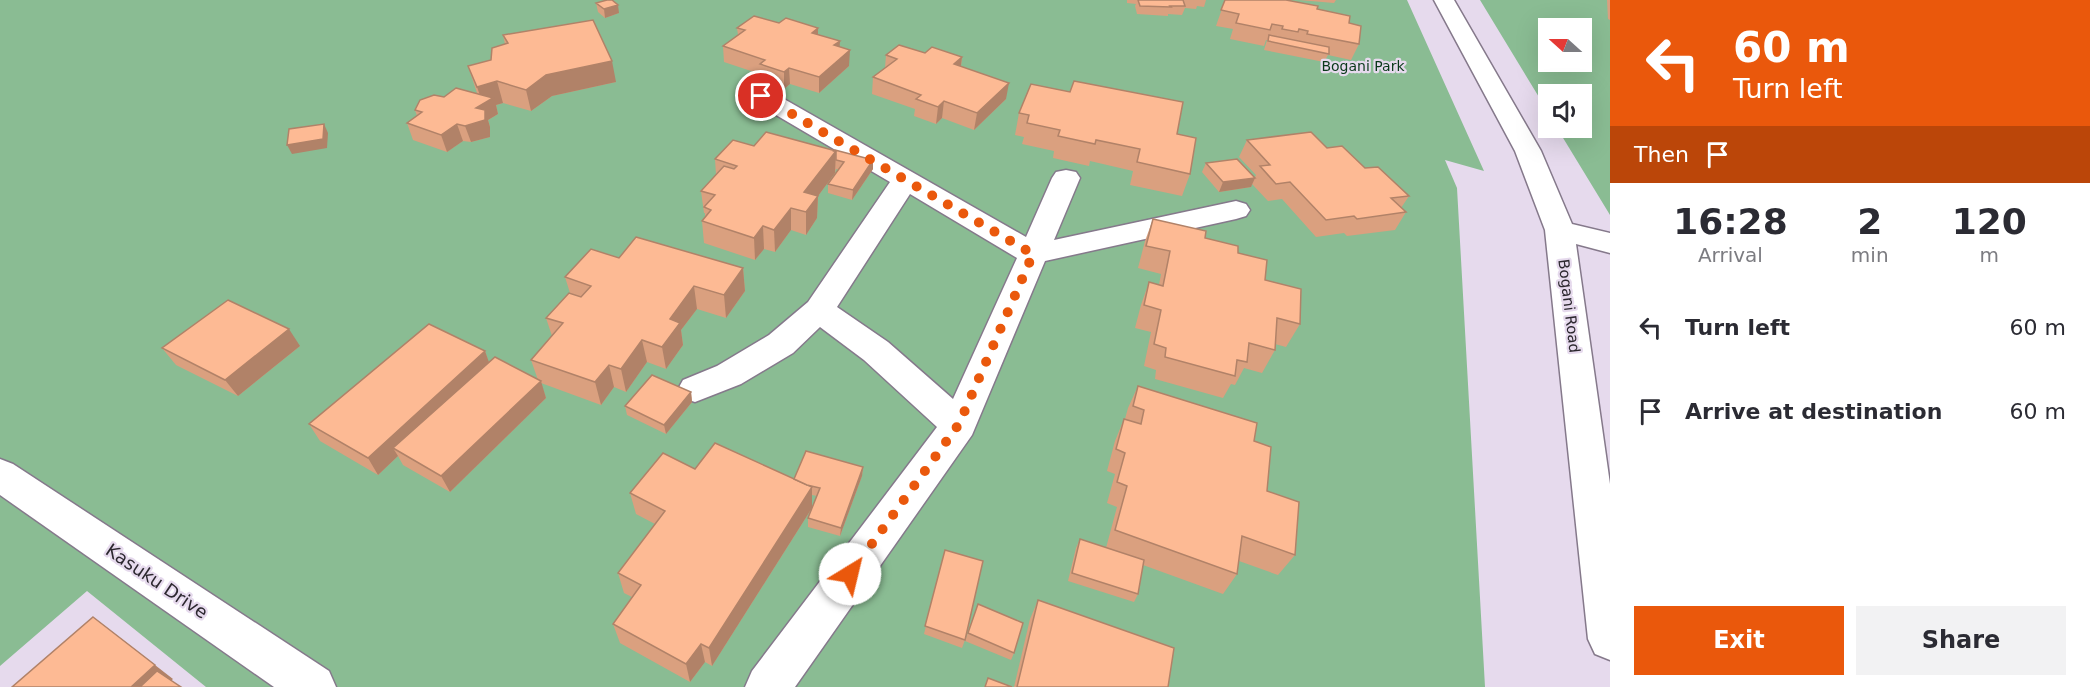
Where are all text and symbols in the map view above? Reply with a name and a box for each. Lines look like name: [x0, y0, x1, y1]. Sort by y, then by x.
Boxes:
north arrow: [1538, 18, 1592, 72]
map controls: [1538, 18, 1592, 138]
text: 60 m: [1733, 23, 1850, 72]
icon: left: [1634, 24, 1712, 102]
park label: Bogani Park: [1321, 58, 1405, 74]
pin: [735, 70, 786, 121]
text: Turn left: [1733, 73, 1843, 104]
icon: arrive: [744, 79, 777, 112]
button: sound: [1538, 84, 1592, 138]
icon: arrive: [1701, 138, 1734, 171]
text: Then: [1634, 142, 1689, 167]
text: 16:28: [1673, 201, 1788, 242]
text: 2: [1857, 201, 1882, 242]
text: 120: [1952, 201, 2027, 242]
text: Arrival: [1698, 243, 1763, 267]
text: min: [1851, 243, 1889, 267]
text: m: [1980, 243, 1999, 267]
street label: Bogani Road: [1554, 258, 1584, 354]
icon: left: [1634, 311, 1667, 344]
text: Turn left: [1685, 315, 1790, 340]
text: 60 m: [2010, 315, 2066, 340]
icon: arrive: [1634, 395, 1667, 428]
text: Arrive at destination: [1685, 399, 1942, 424]
text: 60 m: [2010, 399, 2066, 424]
street label: Kasuku Drive: [102, 539, 212, 623]
position arrow: [818, 542, 882, 606]
button: Exit: [1634, 606, 1844, 675]
button: Share: [1856, 606, 2066, 675]

